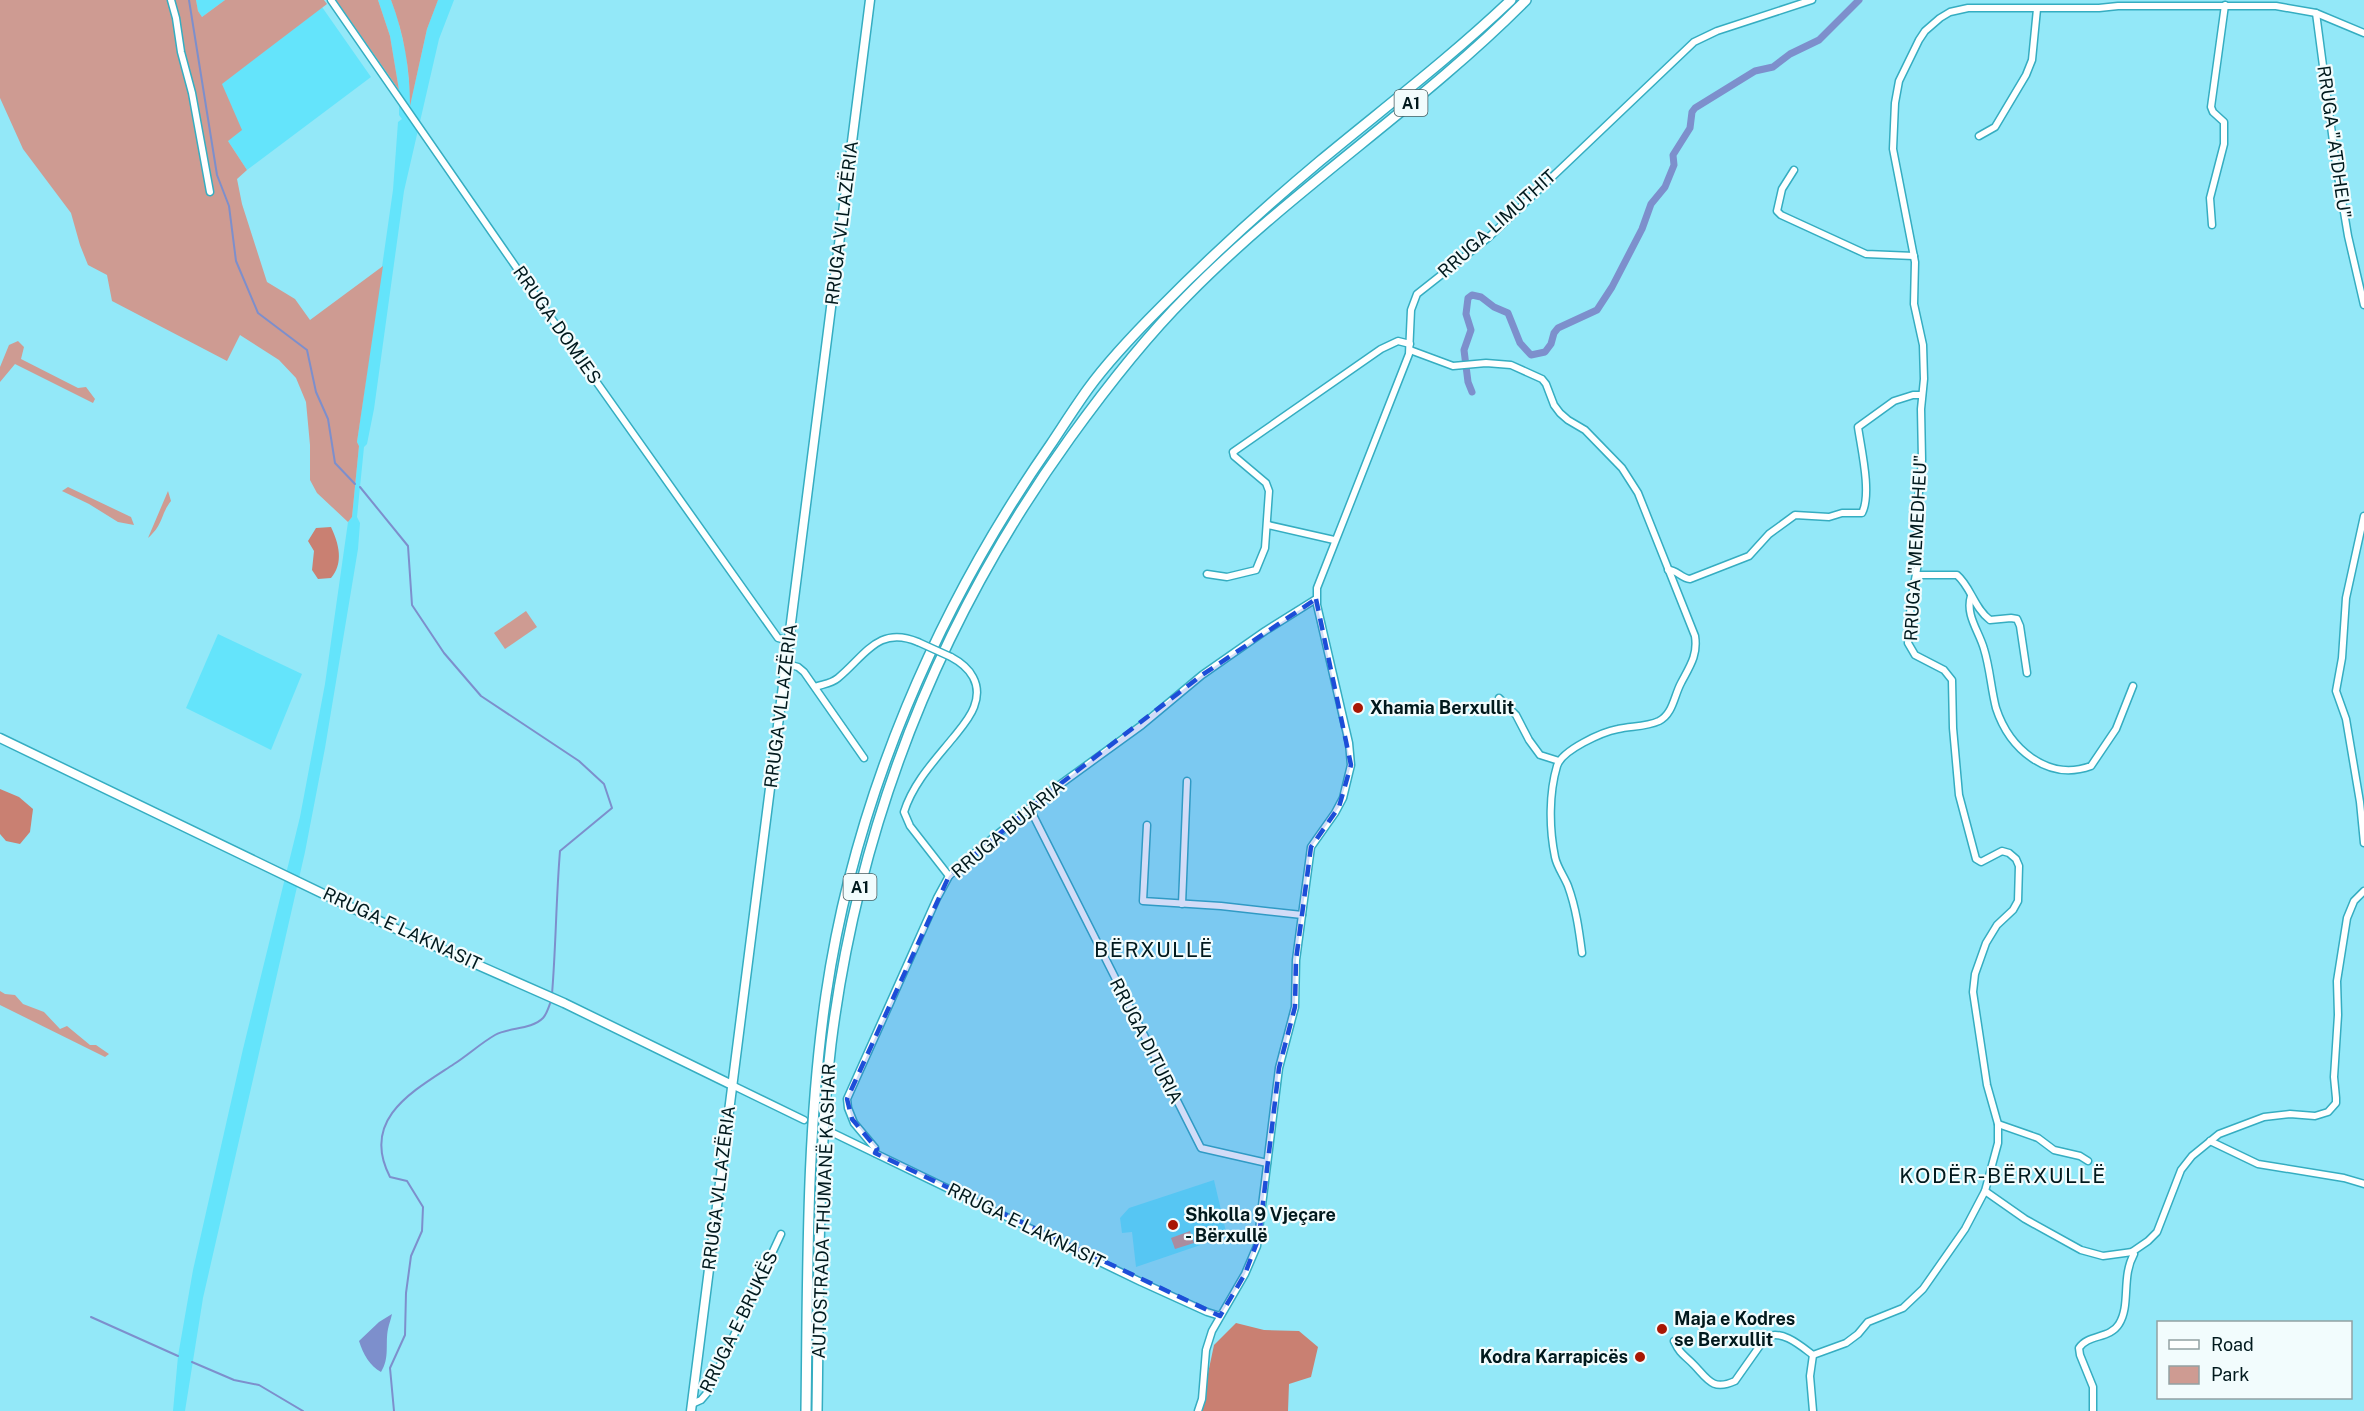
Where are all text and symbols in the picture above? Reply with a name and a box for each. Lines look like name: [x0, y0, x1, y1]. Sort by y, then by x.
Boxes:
street label: RRUGA "ATDHEU": [2313, 64, 2356, 220]
road number: A1: [1394, 90, 1428, 116]
street label: RRUGA VLLAZËRIA: [820, 139, 862, 306]
street label: RRUGA LIMUTHIT: [1433, 165, 1560, 282]
street label: RRUGA DOMJES: [509, 262, 606, 388]
street label: RRUGA "MEMEDHEU": [1900, 454, 1931, 642]
street label: RRUGA VLLAZËRIA: [759, 622, 801, 789]
place label: Xhamia Berxullit: [1370, 697, 1514, 718]
marker: Xhamia Berxullit: [1351, 701, 1365, 715]
street label: RRUGA BUJARIA: [947, 775, 1069, 882]
road number: A1: [844, 874, 876, 900]
street label: RRUGA E LAKNASIT: [320, 883, 485, 975]
district label: BËRXULLË: [1094, 937, 1214, 962]
street label: RRUGA DITURIA: [1106, 975, 1187, 1107]
street label: AUTOSTRADA THUMANË KASHAR: [807, 1063, 839, 1359]
street label: RRUGA VLLAZËRIA: [697, 1104, 739, 1271]
district label: KODËR-BËRXULLË: [1899, 1163, 2107, 1188]
street label: RRUGA E LAKNASIT: [944, 1178, 1108, 1273]
place label: Shkolla 9 Vjeçare - Bërxullë: [1185, 1204, 1336, 1246]
marker: Shkolla 9 Vjeçare - Bërxullë: [1166, 1218, 1180, 1232]
street label: RRUGA E BRUKËS: [694, 1247, 782, 1396]
place label: Maja e Kodres se Berxullit: [1674, 1308, 1795, 1350]
legend: [2157, 1321, 2352, 1399]
marker: Maja e Kodres se Berxullit: [1655, 1322, 1669, 1336]
text: Road: [2211, 1334, 2254, 1355]
place label: Kodra Karrapicës: [1480, 1346, 1628, 1367]
marker: Kodra Karrapicës: [1633, 1350, 1647, 1364]
text: Park: [2211, 1364, 2249, 1385]

